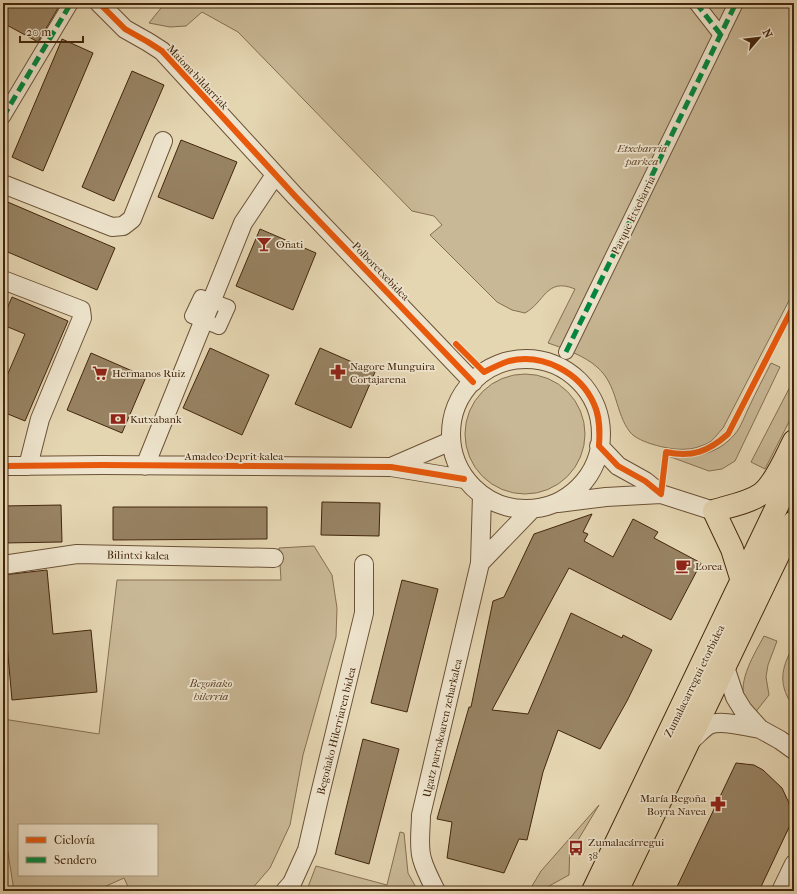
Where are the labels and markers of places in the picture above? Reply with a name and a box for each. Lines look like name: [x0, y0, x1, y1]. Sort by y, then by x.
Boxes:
bar icon: Oñati: [255, 235, 273, 253]
place label: Oñati: [276, 238, 304, 251]
place label: Nagore Munguira Cortajarena: [350, 360, 436, 386]
pharmacy icon: Nagore Munguira Cortajarena: [329, 363, 347, 381]
supermarket icon: Hermanos Ruiz: [91, 364, 109, 382]
place label: Hermanos Ruiz: [112, 367, 186, 380]
bank icon: Kutxabank: [109, 410, 127, 428]
place label: Kutxabank: [130, 413, 182, 426]
cafe icon: Lorea: [674, 557, 692, 575]
place label: Lorea: [695, 560, 723, 573]
place label: María Begoña Boyra Navea: [640, 792, 707, 818]
pharmacy icon: María Begoña Boyra Navea: [709, 795, 727, 813]
place label: Zumalacárregui 38: [588, 836, 665, 862]
bus stop icon: Zumalacárregui 38: [567, 839, 585, 857]

